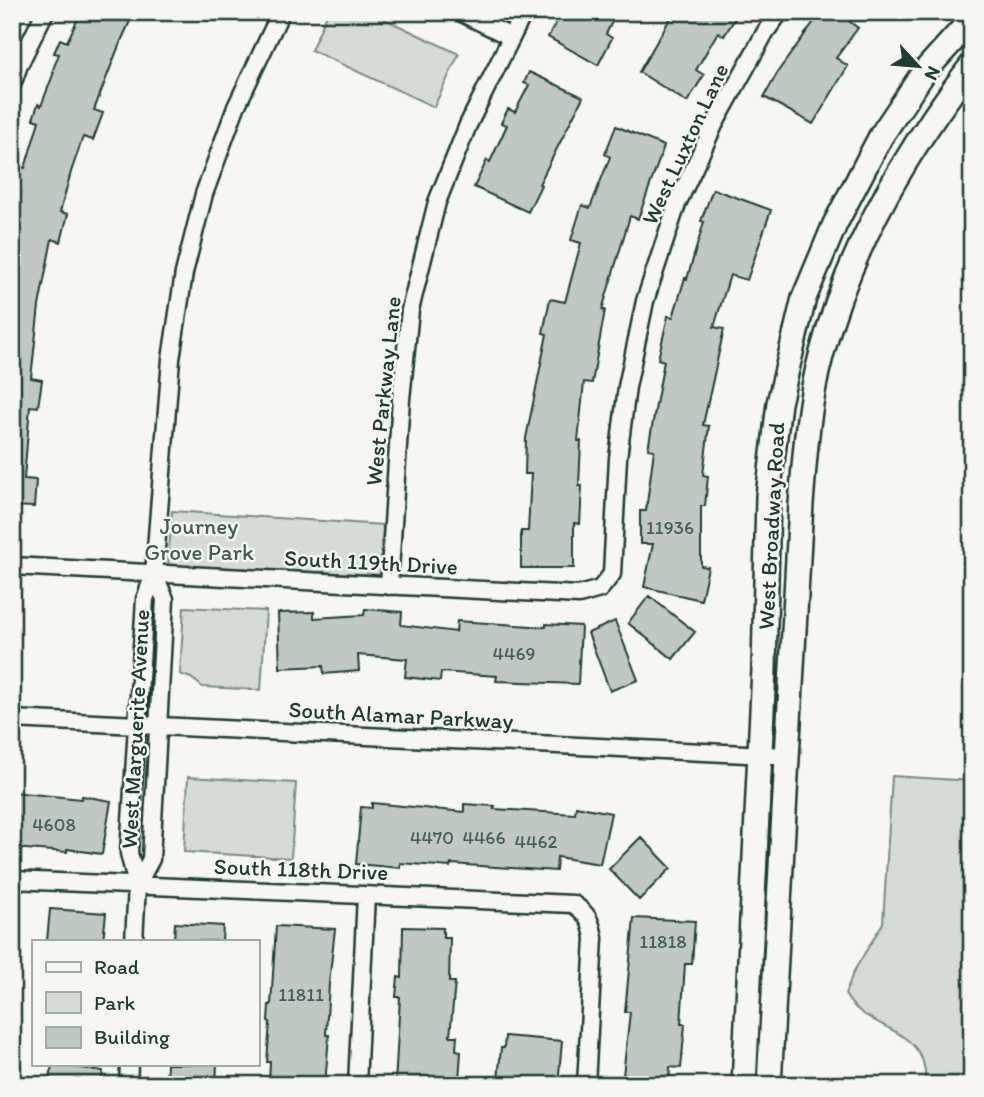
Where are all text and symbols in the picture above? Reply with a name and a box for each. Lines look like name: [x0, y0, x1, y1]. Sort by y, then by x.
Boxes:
north arrow: [883, 32, 953, 102]
street label: West Luxton Lane: [635, 59, 735, 229]
text: N: [920, 62, 946, 84]
street label: West Parkway Lane: [359, 295, 407, 487]
street label: West Broadway Road: [752, 421, 790, 630]
park label: Journey Grove Park: [144, 512, 254, 566]
house number: 11936: [646, 516, 694, 539]
street label: South 119th Drive: [284, 543, 458, 581]
street label: West Marguerite Avenue: [115, 609, 155, 849]
house number: 4469: [493, 642, 535, 665]
street label: South Alamar Parkway: [288, 695, 514, 735]
house number: 4608: [32, 813, 76, 836]
house number: 4470: [410, 826, 454, 849]
house number: 4466: [463, 826, 505, 849]
house number: 4462: [515, 830, 557, 853]
street label: South 118th Drive: [213, 852, 389, 886]
house number: 11818: [639, 930, 687, 953]
legend: [32, 940, 259, 1066]
text: Road: [94, 954, 140, 979]
house number: 11811: [278, 983, 324, 1006]
text: Park: [94, 990, 136, 1015]
text: Building: [94, 1024, 170, 1049]

